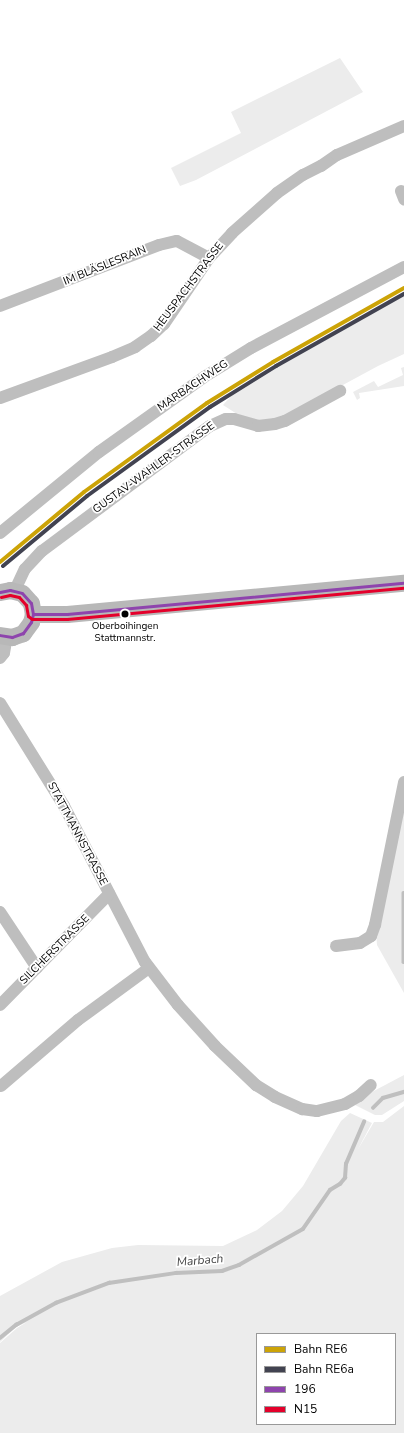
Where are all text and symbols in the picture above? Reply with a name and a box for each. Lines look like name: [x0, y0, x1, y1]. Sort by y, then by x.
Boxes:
street label: HEUSPACHSTRASSE: [151, 240, 227, 334]
street label: IM BLÄSLESRAIN: [62, 243, 148, 289]
street label: MARBACHWEG: [155, 358, 231, 414]
street label: GUSTAV-WAHLER-STRASSE: [91, 419, 217, 517]
marker: Oberboihingen Stattmannstr.: [120, 609, 130, 619]
place label: Oberboihingen Stattmannstr.: [92, 620, 158, 644]
street label: STATTMANNSTRASSE: [44, 780, 110, 888]
street label: SILCHERSTRASSE: [17, 912, 93, 988]
water label: Marbach: [176, 1252, 224, 1270]
legend: [256, 1333, 396, 1425]
text: Bahn RE6: [294, 1341, 347, 1357]
text: Bahn RE6a: [294, 1361, 354, 1377]
text: 196: [294, 1381, 316, 1397]
text: N15: [294, 1401, 317, 1417]

